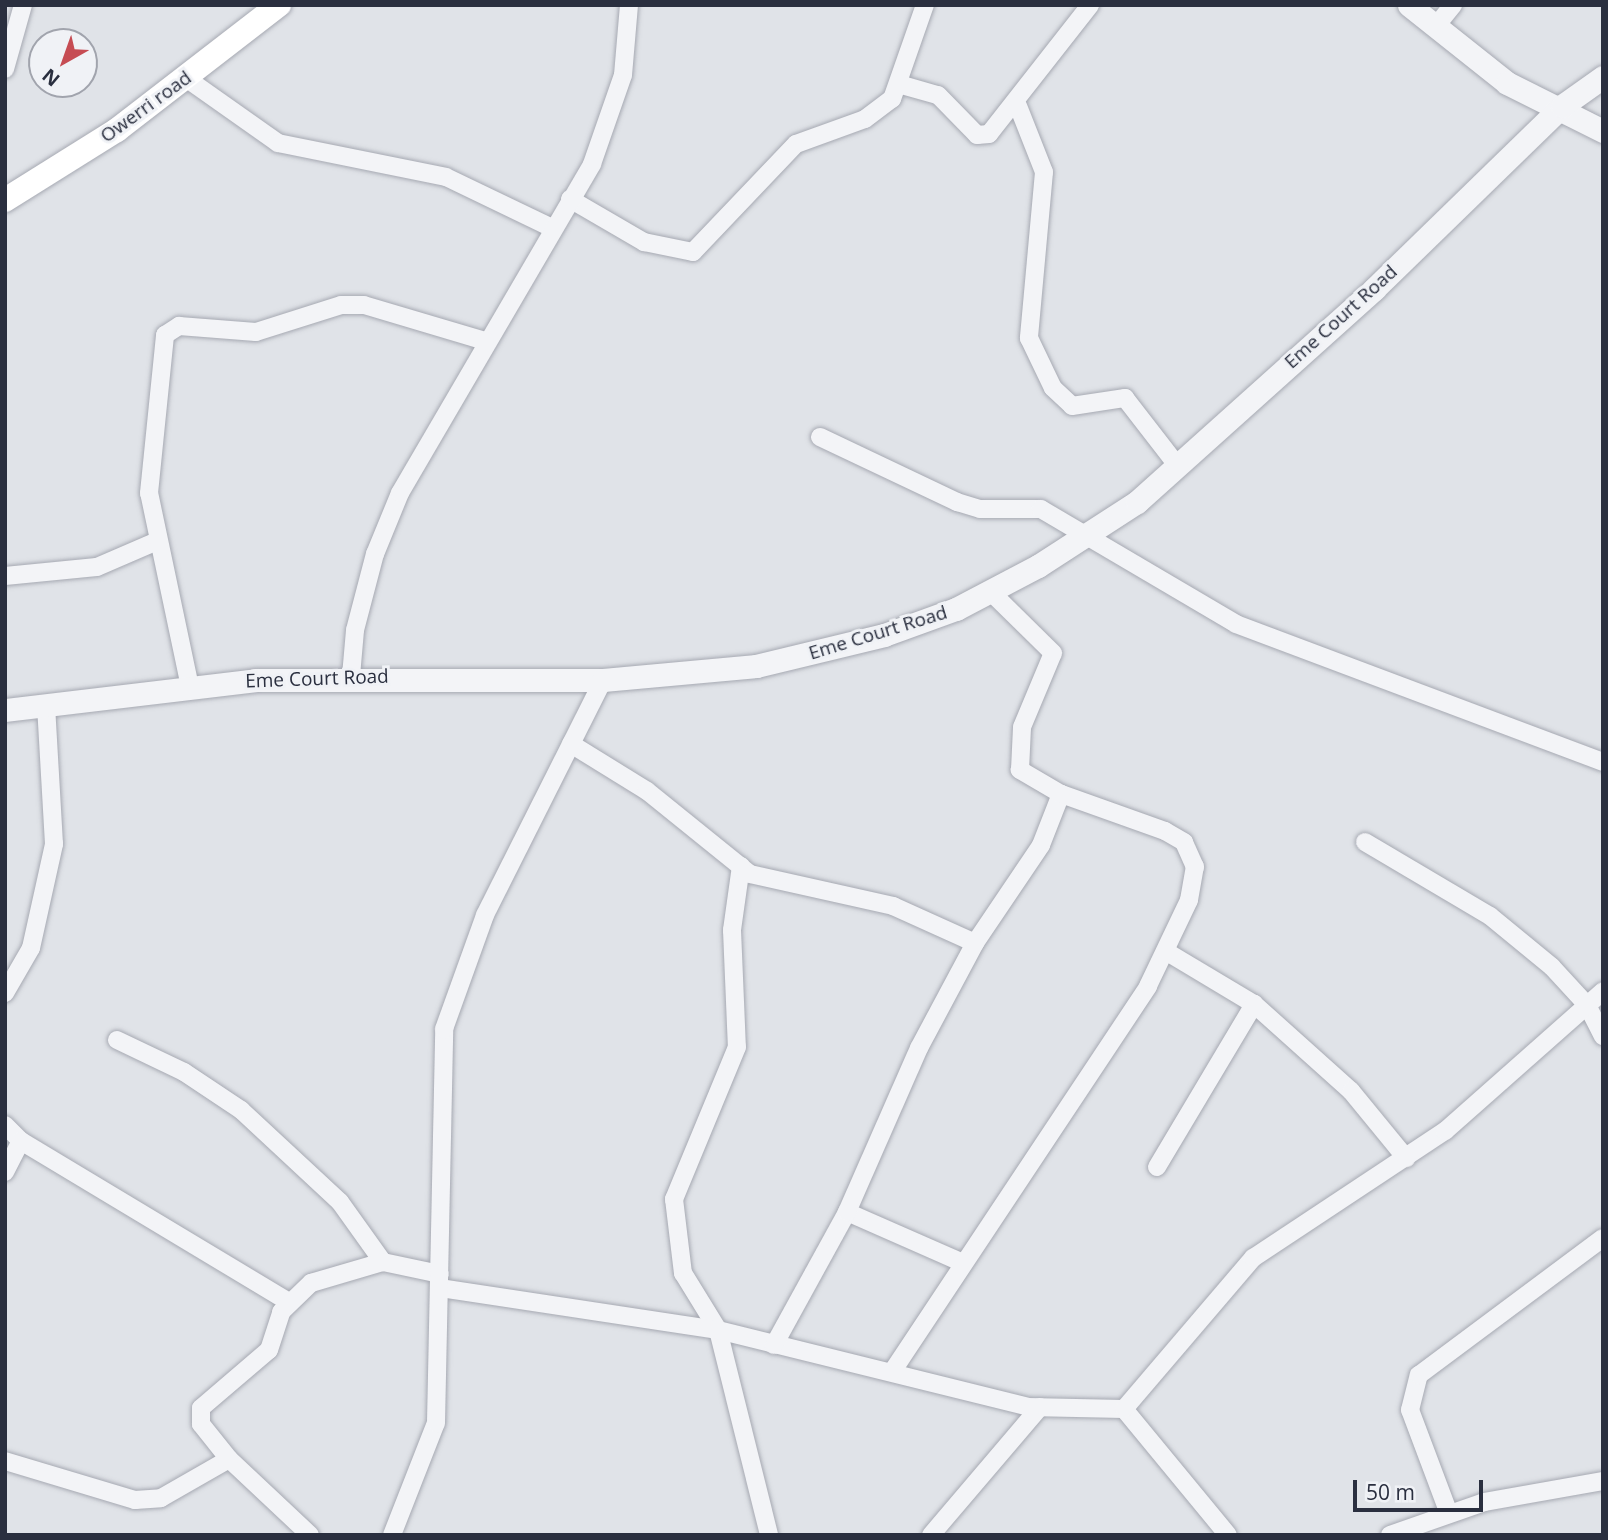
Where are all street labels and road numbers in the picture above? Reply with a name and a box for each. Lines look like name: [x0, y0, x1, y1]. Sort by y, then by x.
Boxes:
street label: Owerri road: [96, 66, 196, 148]
street label: Eme Court Road: [1280, 260, 1402, 374]
street label: Eme Court Road: [806, 601, 950, 665]
street label: Eme Court Road: [245, 665, 389, 693]

